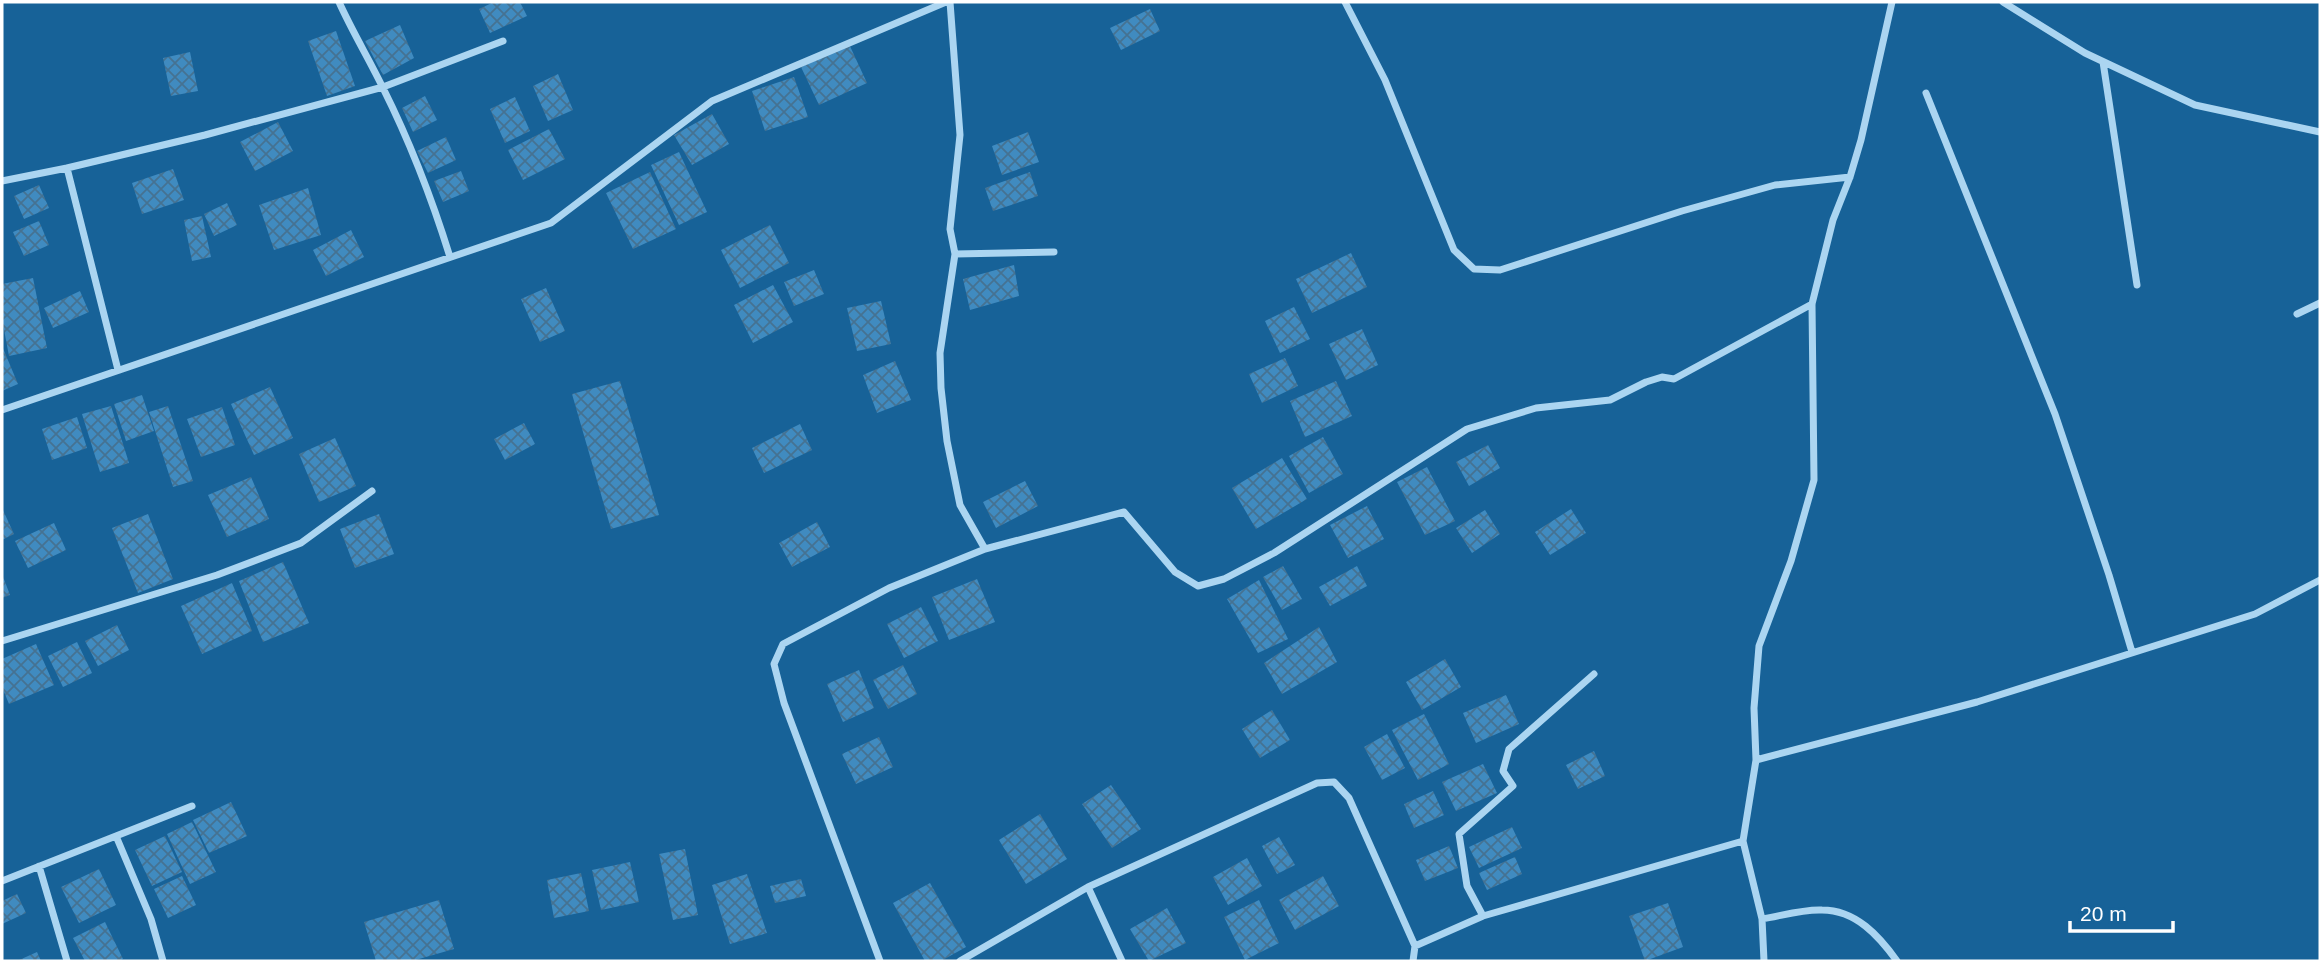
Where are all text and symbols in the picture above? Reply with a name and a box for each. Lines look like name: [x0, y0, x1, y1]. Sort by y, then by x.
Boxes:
scale bar: [2070, 890, 2173, 934]
text: 20 m: [2080, 902, 2127, 925]

